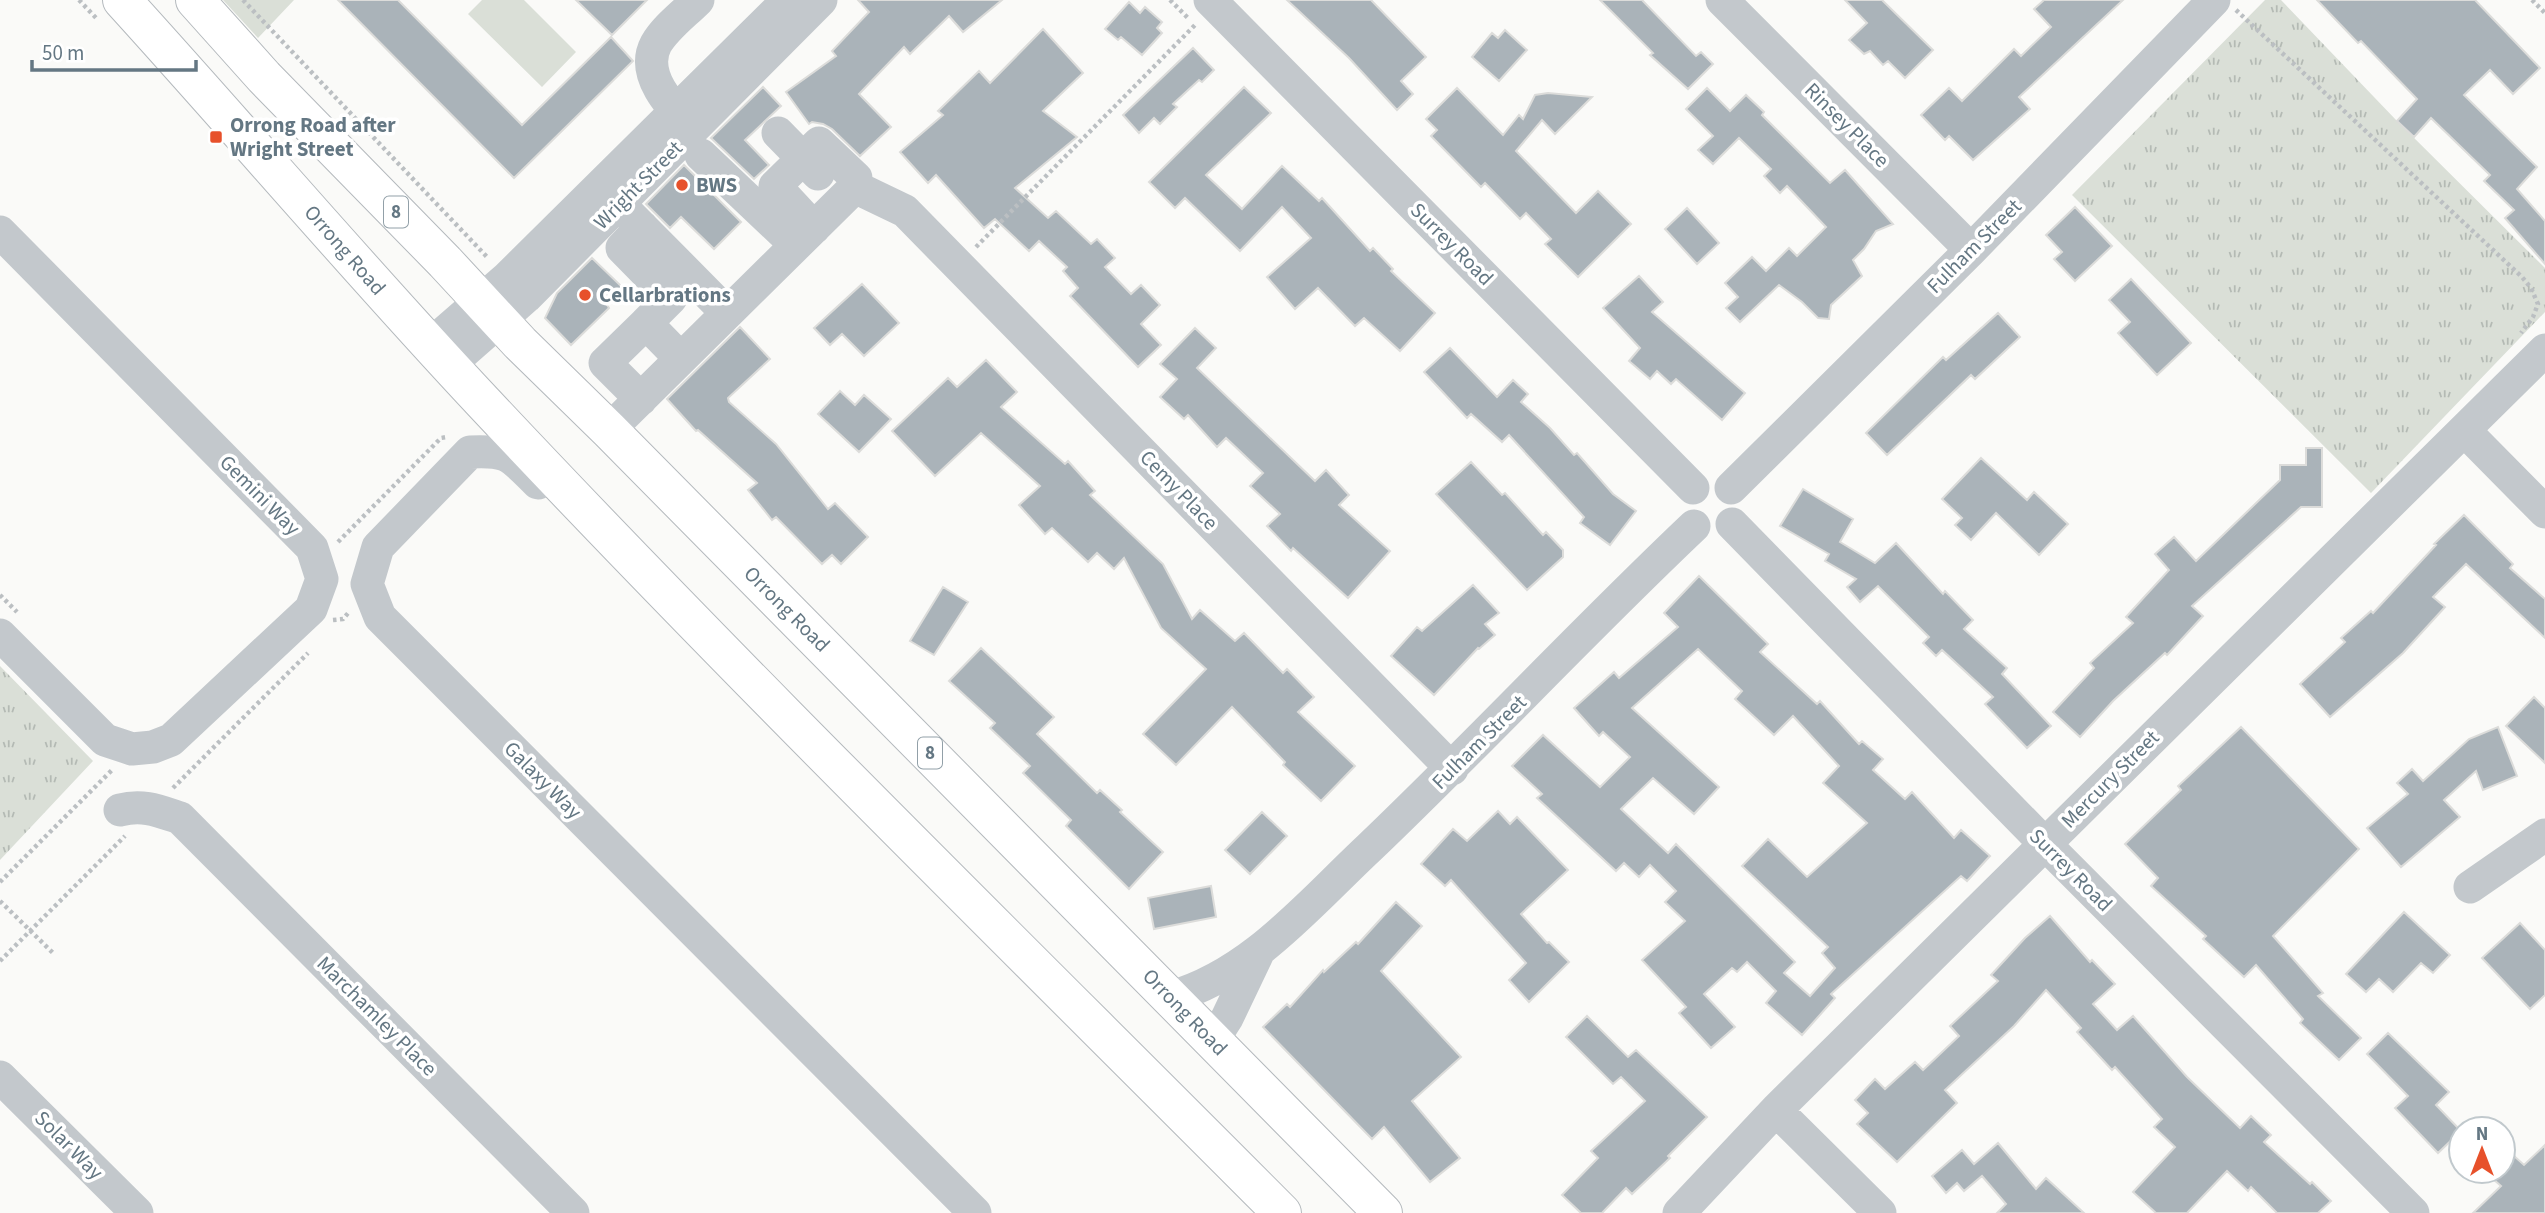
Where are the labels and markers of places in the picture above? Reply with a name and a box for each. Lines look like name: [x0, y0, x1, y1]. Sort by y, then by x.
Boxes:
place label: Orrong Road after Wright Street: [230, 110, 396, 164]
marker: Orrong Road after Wright Street: [208, 129, 224, 145]
place label: BWS: [696, 170, 737, 200]
marker: BWS: [674, 177, 690, 193]
place label: Cellarbrations: [599, 280, 731, 310]
marker: Cellarbrations: [577, 287, 593, 303]

